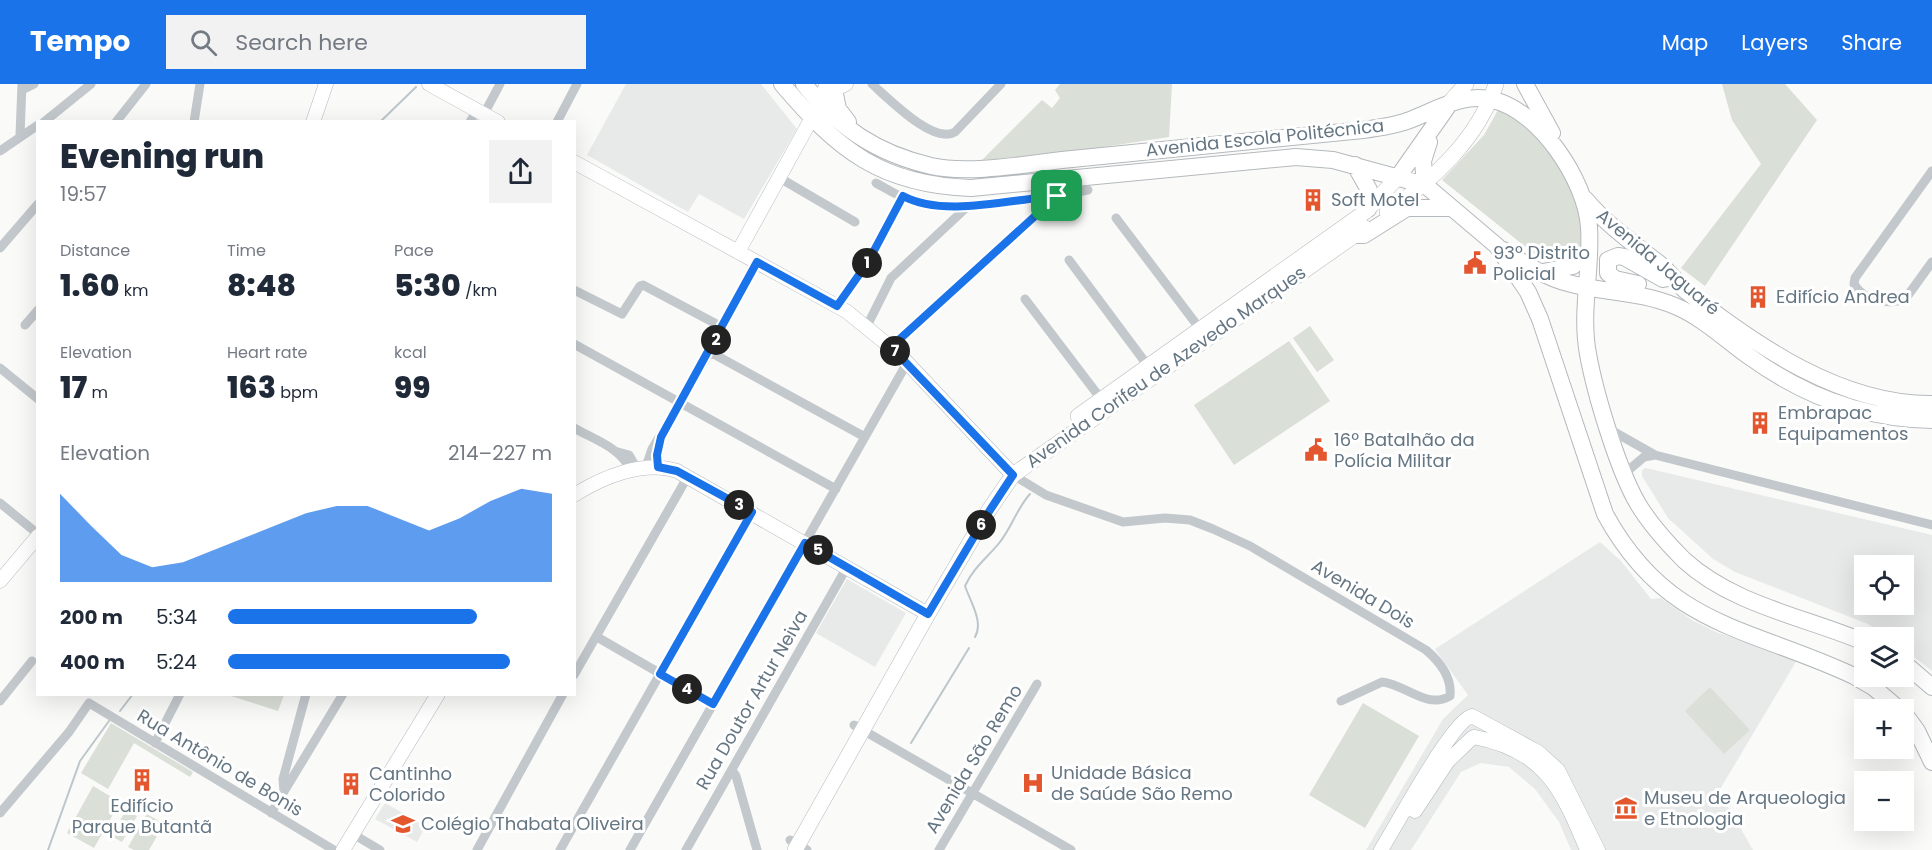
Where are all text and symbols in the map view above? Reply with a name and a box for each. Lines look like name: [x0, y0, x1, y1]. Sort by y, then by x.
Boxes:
search box: [166, 15, 586, 69]
text: Tempo: [30, 22, 130, 61]
icon: search: [187, 26, 220, 59]
text: Search here: [235, 27, 368, 58]
text: Map: [1662, 28, 1708, 57]
text: Layers: [1741, 28, 1808, 57]
text: Share: [1841, 28, 1902, 57]
street label: Avenida Escola Politécnica: [1145, 113, 1385, 162]
text: Evening run: [60, 133, 264, 180]
button: share: [489, 140, 552, 203]
pin: [1031, 170, 1082, 221]
icon: arrive: [1040, 179, 1073, 212]
text: 19:57: [60, 180, 107, 208]
building icon: Soft Motel: [1300, 187, 1326, 213]
place label: Soft Motel: [1331, 187, 1420, 212]
street label: Avenida Jaguaré: [1591, 203, 1725, 321]
text: Distance: [60, 239, 130, 262]
text: Time: [227, 239, 266, 262]
text: Pace: [394, 239, 434, 262]
place label: 93º Distrito Policial: [1493, 240, 1590, 286]
pin: 1: [852, 248, 882, 278]
public building icon: 93º Distrito Policial: [1462, 250, 1488, 276]
text: 1: [864, 251, 870, 274]
street label: Avenida Corifeu de Azevedo Marques: [1021, 260, 1311, 473]
text: 1.60: [60, 264, 119, 307]
text: 8:48: [227, 264, 296, 307]
text: 5:30: [394, 264, 461, 307]
text: km: [119, 279, 148, 302]
text: /km: [461, 279, 497, 302]
building icon: Edifício Andrea: [1745, 284, 1771, 310]
place label: Edifício Andrea: [1776, 284, 1910, 309]
pin: 2: [701, 325, 731, 355]
text: 2: [711, 328, 721, 351]
pin: 7: [880, 336, 910, 366]
text: 7: [891, 339, 899, 362]
text: Elevation: [60, 341, 132, 364]
text: Heart rate: [227, 341, 307, 364]
text: kcal: [394, 341, 427, 364]
text: 17: [60, 366, 87, 409]
text: 163: [227, 366, 276, 409]
text: 99: [394, 366, 430, 409]
text: m: [87, 381, 108, 404]
text: bpm: [276, 381, 318, 404]
place label: Embrapac Equipamentos: [1778, 400, 1908, 446]
building icon: Embrapac Equipamentos: [1747, 410, 1773, 436]
place label: 16º Batalhão da Polícia Militar: [1334, 427, 1475, 473]
public building icon: 16º Batalhão da Polícia Militar: [1303, 437, 1329, 463]
text: Elevation: [60, 439, 150, 467]
text: 214–227 m: [448, 439, 552, 467]
pin: 3: [724, 490, 754, 520]
text: 3: [734, 493, 744, 516]
pin: 6: [966, 510, 996, 540]
text: 6: [976, 513, 986, 536]
pin: 5: [803, 535, 833, 565]
text: 5: [813, 538, 823, 561]
street label: Avenida Dois: [1307, 553, 1420, 634]
map controls: [1854, 555, 1914, 831]
button: locate: [1854, 555, 1914, 615]
text: 200 m: [60, 603, 123, 631]
text: 5:34: [156, 603, 197, 631]
street label: Rua Doutor Artur Neiva: [690, 605, 813, 794]
button: layers: [1854, 627, 1914, 687]
text: 400 m: [60, 648, 125, 676]
text: 5:24: [156, 648, 197, 676]
pin: 4: [672, 674, 702, 704]
text: 4: [682, 677, 692, 700]
street label: Avenida São Remo: [919, 680, 1028, 838]
button: +: [1854, 699, 1914, 759]
street label: Rua Antônio de Bonis: [133, 703, 308, 822]
place label: Unidade Básica de Saúde São Remo: [1051, 760, 1233, 806]
place label: Cantinho Colorido: [369, 761, 452, 807]
building icon: Edifício Parque Butantã: [129, 767, 155, 793]
hospital icon: Unidade Básica de Saúde São Remo: [1020, 770, 1046, 796]
building icon: Cantinho Colorido: [338, 771, 364, 797]
button: −: [1854, 771, 1914, 831]
place label: Museu de Arqueologia e Etnologia: [1644, 785, 1846, 831]
place label: Edifício Parque Butantã: [72, 793, 212, 839]
museum icon: Museu de Arqueologia e Etnologia: [1613, 795, 1639, 821]
school or university icon: Colégio Thabata Oliveira: [390, 811, 416, 837]
place label: Colégio Thabata Oliveira: [421, 811, 644, 836]

